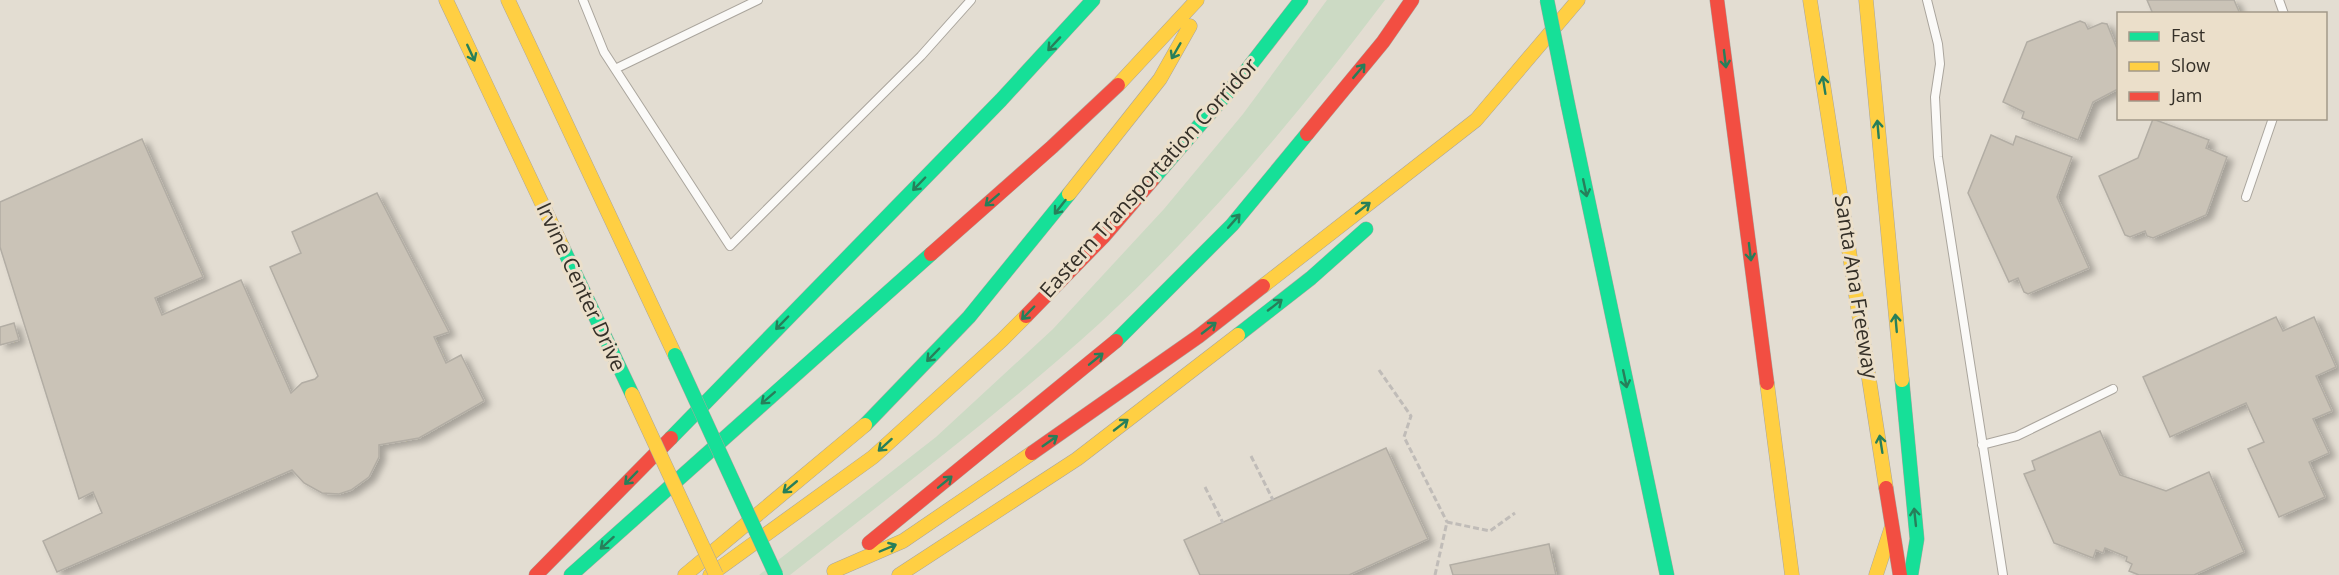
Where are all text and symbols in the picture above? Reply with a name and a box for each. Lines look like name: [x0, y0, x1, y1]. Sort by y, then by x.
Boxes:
legend: [2117, 12, 2327, 120]
text: Fast: [2171, 23, 2205, 47]
one-way arrow: [1047, 36, 1061, 51]
one-way arrow: [1170, 42, 1182, 59]
one-way arrow: [465, 43, 477, 61]
one-way arrow: [1720, 49, 1731, 68]
street label: Eastern Transportation Corridor: [1033, 51, 1264, 303]
text: Slow: [2171, 53, 2210, 77]
one-way arrow: [1352, 63, 1365, 79]
one-way arrow: [1818, 76, 1829, 96]
text: Jam: [2169, 83, 2203, 107]
one-way arrow: [1872, 119, 1883, 139]
one-way arrow: [912, 177, 926, 192]
one-way arrow: [1580, 178, 1591, 197]
one-way arrow: [985, 193, 1000, 207]
street label: Santa Ana Freeway: [1829, 193, 1885, 381]
street label: Irvine Center Drive: [531, 198, 633, 375]
one-way arrow: [1053, 199, 1066, 215]
one-way arrow: [1355, 202, 1371, 215]
one-way arrow: [1227, 214, 1241, 229]
one-way arrow: [1745, 242, 1756, 262]
one-way arrow: [1267, 299, 1283, 312]
one-way arrow: [1021, 306, 1036, 321]
one-way arrow: [1890, 314, 1901, 333]
one-way arrow: [775, 316, 790, 331]
one-way arrow: [1201, 321, 1217, 334]
one-way arrow: [926, 347, 940, 362]
one-way arrow: [1088, 352, 1103, 366]
one-way arrow: [1620, 369, 1631, 388]
one-way arrow: [760, 391, 775, 405]
one-way arrow: [1113, 418, 1129, 431]
one-way arrow: [1041, 435, 1058, 447]
one-way arrow: [1875, 435, 1886, 454]
one-way arrow: [878, 438, 893, 452]
one-way arrow: [624, 470, 639, 485]
one-way arrow: [937, 475, 953, 488]
one-way arrow: [783, 480, 798, 494]
one-way arrow: [1909, 508, 1920, 528]
one-way arrow: [600, 536, 615, 550]
one-way arrow: [878, 542, 896, 553]

